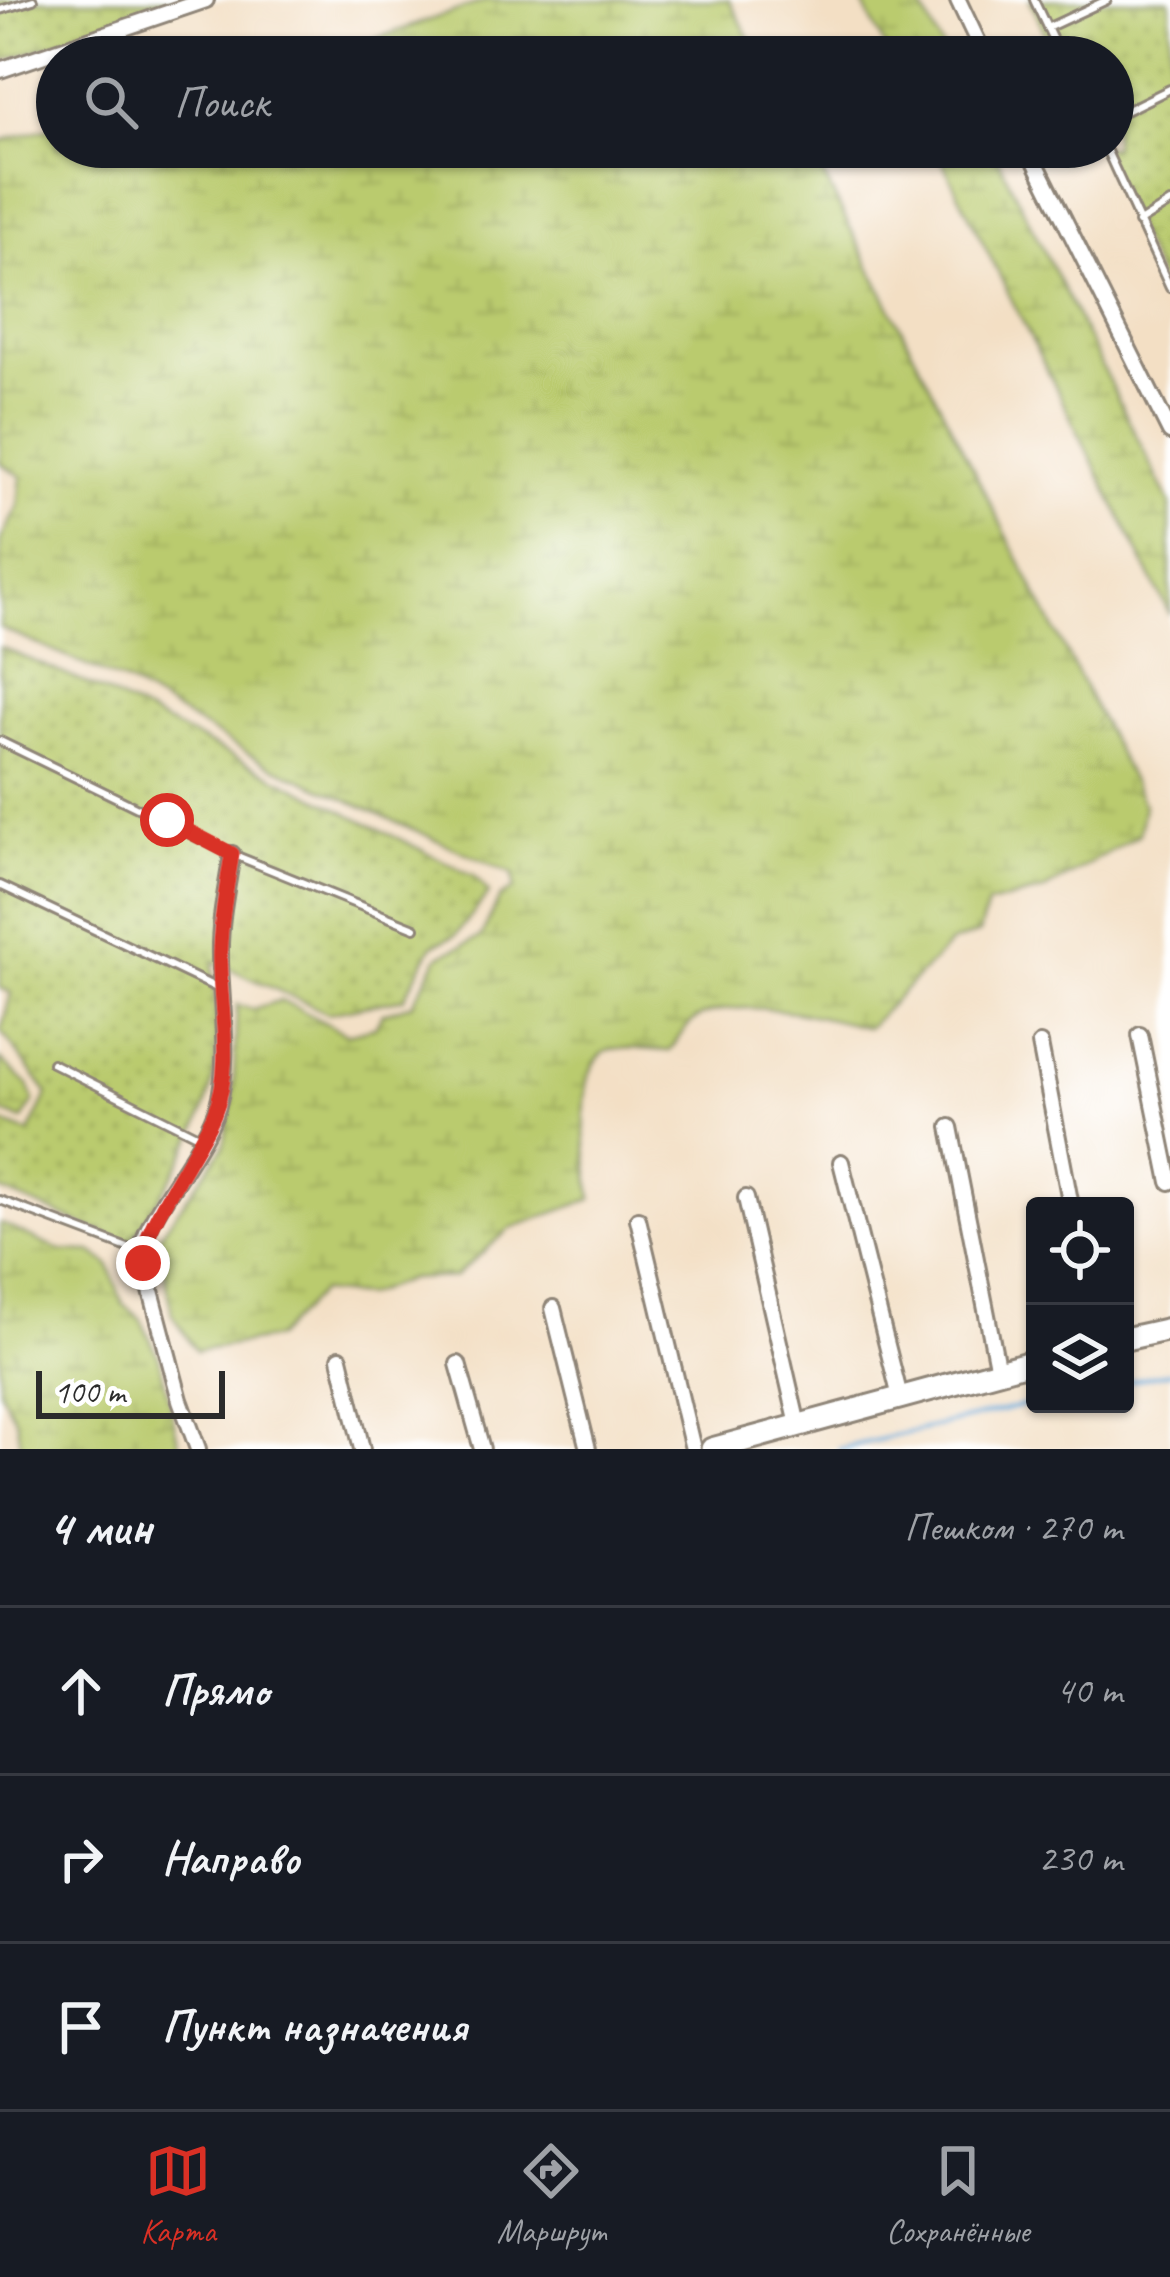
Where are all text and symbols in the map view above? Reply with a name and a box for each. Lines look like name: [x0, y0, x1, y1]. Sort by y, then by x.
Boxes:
search box: [36, 36, 1134, 168]
icon: search: [78, 69, 144, 135]
text: Поиск: [174, 74, 269, 131]
route start: [140, 793, 194, 847]
map controls: [1026, 1197, 1134, 1413]
button: locate: [1026, 1197, 1134, 1305]
route end: [116, 1236, 170, 1290]
button: layers: [1026, 1305, 1134, 1413]
scale bar: [36, 1365, 225, 1418]
text: 100 m: [54, 1371, 125, 1413]
text: 4 мин: [48, 1495, 152, 1559]
text: Пешком · 270 m: [904, 1503, 1122, 1552]
icon: ahead: [48, 1658, 114, 1724]
text: Прямо: [162, 1662, 269, 1719]
text: 40 m: [1056, 1666, 1122, 1715]
icon: right: [48, 1826, 114, 1892]
text: Направо: [162, 1830, 300, 1887]
text: 230 m: [1038, 1834, 1122, 1883]
icon: arrive: [48, 1994, 114, 2060]
text: Пункт назначения: [162, 1998, 467, 2055]
tab: Карта: [140, 2138, 216, 2252]
tab: Маршрут: [497, 2138, 606, 2252]
tab: Сохранённые: [886, 2138, 1030, 2252]

